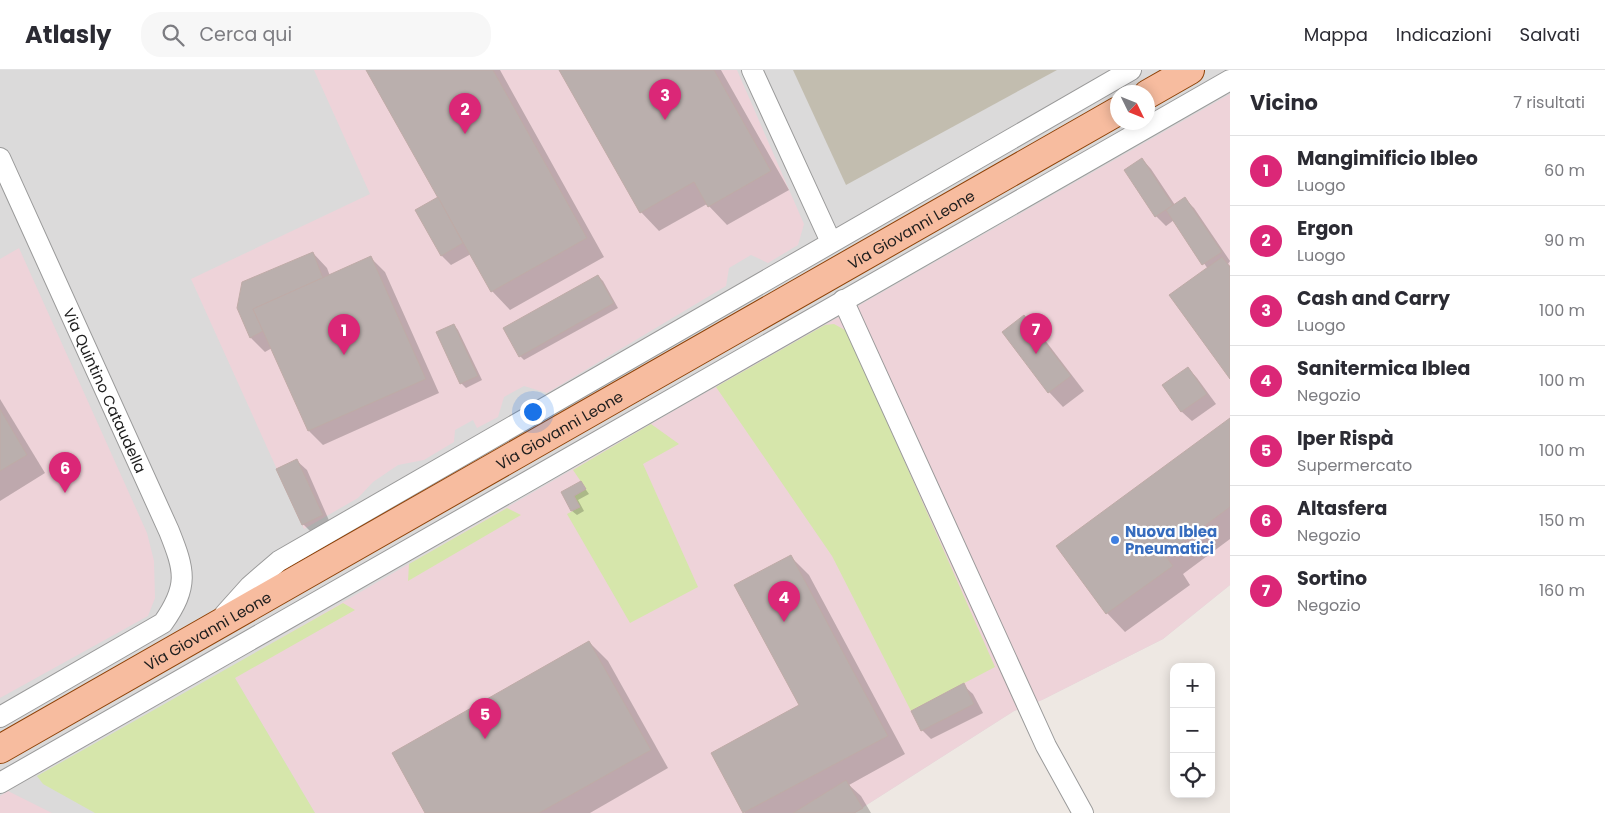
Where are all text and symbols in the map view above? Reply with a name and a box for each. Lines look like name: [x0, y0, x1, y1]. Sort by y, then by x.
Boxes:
search box: [141, 12, 491, 57]
text: Atlasly: [25, 18, 111, 51]
icon: search: [159, 21, 187, 49]
text: Cerca qui: [199, 21, 292, 48]
text: Mappa: [1304, 22, 1368, 47]
text: Indicazioni: [1396, 22, 1492, 47]
text: Salvati: [1520, 22, 1580, 47]
pin: 3: [649, 79, 681, 120]
north arrow: [1110, 85, 1155, 130]
text: Vicino: [1250, 88, 1318, 117]
text: 7 risultati: [1513, 91, 1585, 114]
pin: 2: [449, 93, 481, 134]
text: Mangimificio Ibleo: [1297, 145, 1478, 172]
text: 1: [1263, 159, 1269, 182]
text: 60 m: [1544, 159, 1585, 182]
text: Luogo: [1297, 174, 1345, 197]
street label: Via Giovanni Leone: [844, 185, 978, 274]
text: Ergon: [1297, 215, 1353, 242]
text: 2: [1261, 229, 1271, 252]
text: 90 m: [1544, 229, 1585, 252]
text: Luogo: [1297, 244, 1345, 267]
text: Cash and Carry: [1297, 285, 1450, 312]
text: 3: [1261, 299, 1271, 322]
text: 100 m: [1539, 299, 1585, 322]
street label: Via Quintino Cataudella: [59, 304, 152, 476]
pin: 7: [1020, 313, 1052, 354]
pin: 1: [328, 314, 360, 355]
text: Luogo: [1297, 314, 1345, 337]
text: Sanitermica Iblea: [1297, 355, 1470, 382]
text: 4: [1261, 369, 1271, 392]
text: 100 m: [1539, 369, 1585, 392]
text: Negozio: [1297, 384, 1361, 407]
street label: Via Giovanni Leone: [492, 385, 627, 474]
your location: [520, 399, 546, 425]
text: Iper Rispà: [1297, 425, 1394, 452]
text: 5: [1261, 439, 1271, 462]
text: 100 m: [1539, 439, 1585, 462]
pin: 6: [49, 452, 81, 493]
text: Supermercato: [1297, 454, 1412, 477]
text: Altasfera: [1297, 495, 1387, 522]
text: 6: [1261, 509, 1271, 532]
text: 150 m: [1539, 509, 1585, 532]
place label: Nuova Iblea Pneumatici: [1125, 521, 1217, 559]
text: Negozio: [1297, 524, 1361, 547]
marker: Nuova Iblea Pneumatici: [1109, 534, 1121, 546]
text: Sortino: [1297, 565, 1367, 592]
text: 7: [1262, 579, 1270, 602]
text: 160 m: [1539, 579, 1585, 602]
pin: 4: [768, 581, 800, 622]
street label: Via Giovanni Leone: [140, 586, 275, 675]
text: Negozio: [1297, 594, 1361, 617]
map controls: [1170, 663, 1215, 798]
button: +: [1170, 663, 1215, 708]
pin: 5: [469, 698, 501, 739]
button: −: [1170, 708, 1215, 753]
button: locate: [1170, 753, 1215, 798]

